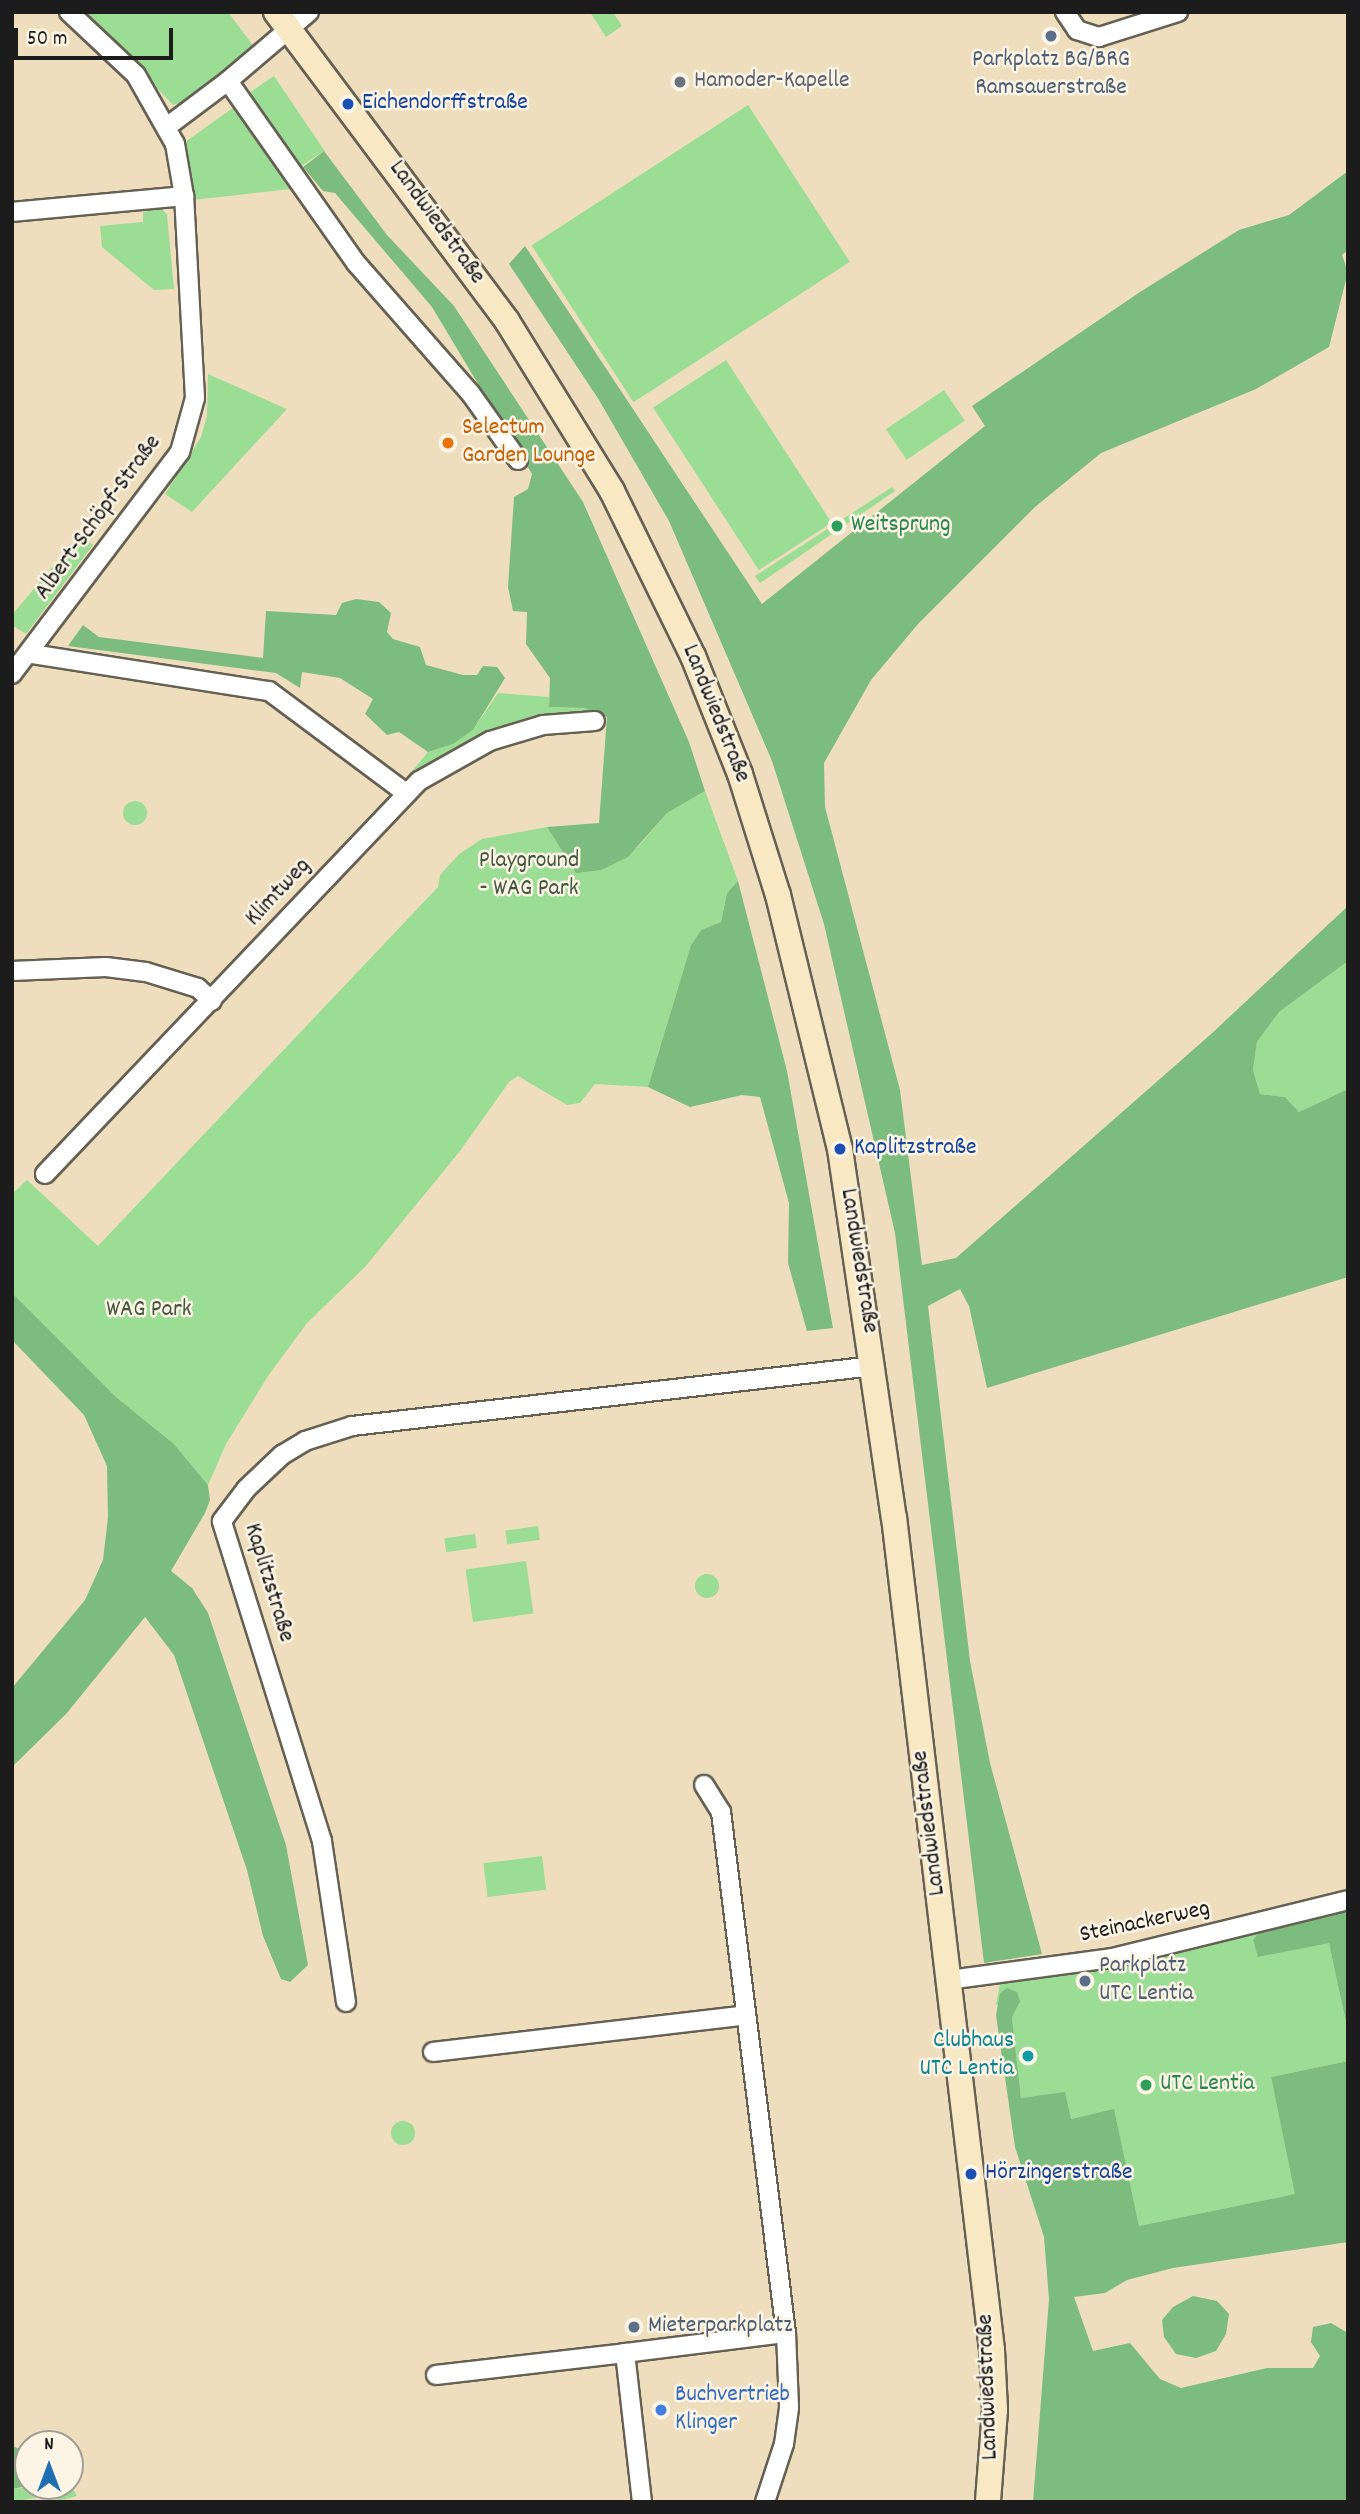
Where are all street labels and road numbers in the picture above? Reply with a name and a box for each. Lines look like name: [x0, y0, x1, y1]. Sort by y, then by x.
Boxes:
street label: Landwiedstraße: [381, 155, 491, 291]
street label: Albert-Schöpf-Straße: [29, 430, 169, 606]
street label: Landwiedstraße: [674, 641, 756, 787]
street label: Klimtweg: [240, 853, 318, 933]
street label: Landwiedstraße: [832, 1187, 884, 1335]
street label: Kaplitzstraße: [236, 1520, 300, 1646]
street label: Landwiedstraße: [907, 1749, 953, 1897]
street label: Steinackerweg: [1077, 1895, 1213, 1951]
street label: Landwiedstraße: [972, 2313, 1006, 2461]

